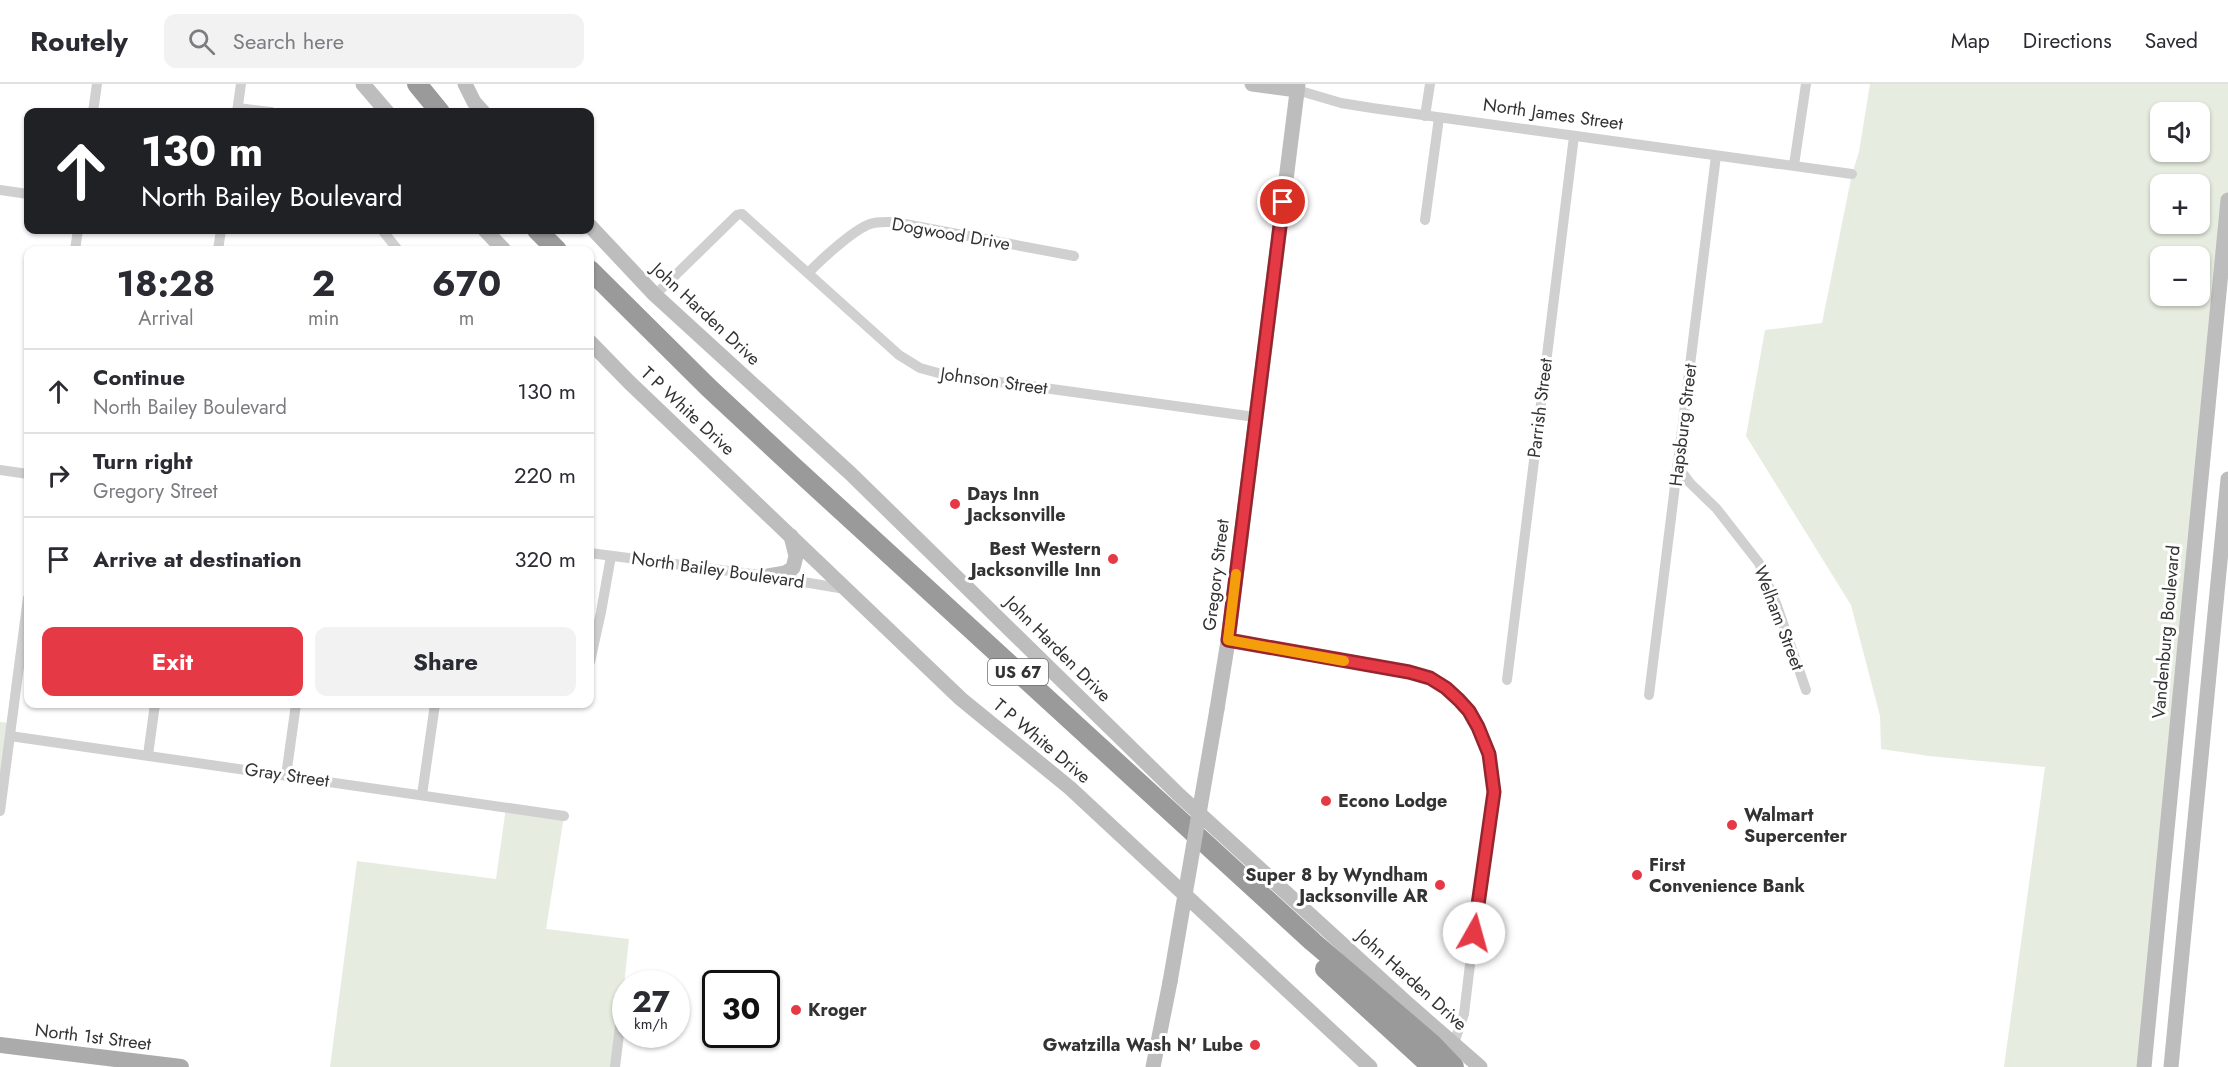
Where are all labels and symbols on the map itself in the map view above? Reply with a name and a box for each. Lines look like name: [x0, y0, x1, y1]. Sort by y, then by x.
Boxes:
street label: North James Street: [1481, 91, 1625, 137]
pin: [1257, 176, 1308, 227]
street label: Dogwood Drive: [890, 211, 1012, 257]
street label: John Harden Drive: [644, 255, 766, 371]
street label: Parrish Street: [1521, 356, 1559, 459]
street label: Johnson Street: [937, 360, 1050, 401]
street label: T P White Drive: [635, 361, 741, 461]
street label: Hapsburg Street: [1663, 362, 1703, 488]
place label: Days Inn Jacksonville: [964, 481, 1066, 528]
marker: Days Inn Jacksonville: [948, 497, 962, 511]
street label: Gregory Street: [1196, 517, 1236, 632]
place label: Best Western Jacksonville Inn: [968, 536, 1101, 583]
street label: Vandenburg Boulevard: [2145, 544, 2187, 720]
street label: North Bailey Boulevard: [630, 545, 806, 595]
marker: Best Western Jacksonville Inn: [1106, 552, 1120, 566]
street label: Welham Street: [1747, 562, 1811, 675]
street label: John Harden Drive: [998, 589, 1117, 708]
road number: US 67: [988, 659, 1048, 685]
street label: T P White Drive: [988, 692, 1096, 790]
street label: Gray Street: [243, 756, 332, 794]
place label: Econo Lodge: [1338, 788, 1447, 814]
marker: Econo Lodge: [1319, 794, 1333, 808]
place label: Walmart Supercenter: [1744, 802, 1848, 849]
marker: Walmart Supercenter: [1725, 818, 1739, 832]
place label: First Convenience Bank: [1649, 852, 1806, 899]
place label: Super 8 by Wyndham Jacksonville AR: [1245, 862, 1428, 909]
marker: First Convenience Bank: [1630, 868, 1644, 882]
marker: Super 8 by Wyndham Jacksonville AR: [1433, 878, 1447, 892]
position arrow: [1442, 901, 1506, 965]
street label: John Harden Drive: [1350, 922, 1473, 1037]
speed limit sign: 30: [702, 970, 780, 1048]
place label: Kroger: [808, 997, 868, 1023]
marker: Kroger: [789, 1003, 803, 1017]
street label: North 1st Street: [33, 1017, 153, 1057]
place label: Gwatzilla Wash N' Lube: [1043, 1032, 1243, 1058]
marker: Gwatzilla Wash N' Lube: [1248, 1038, 1262, 1052]

